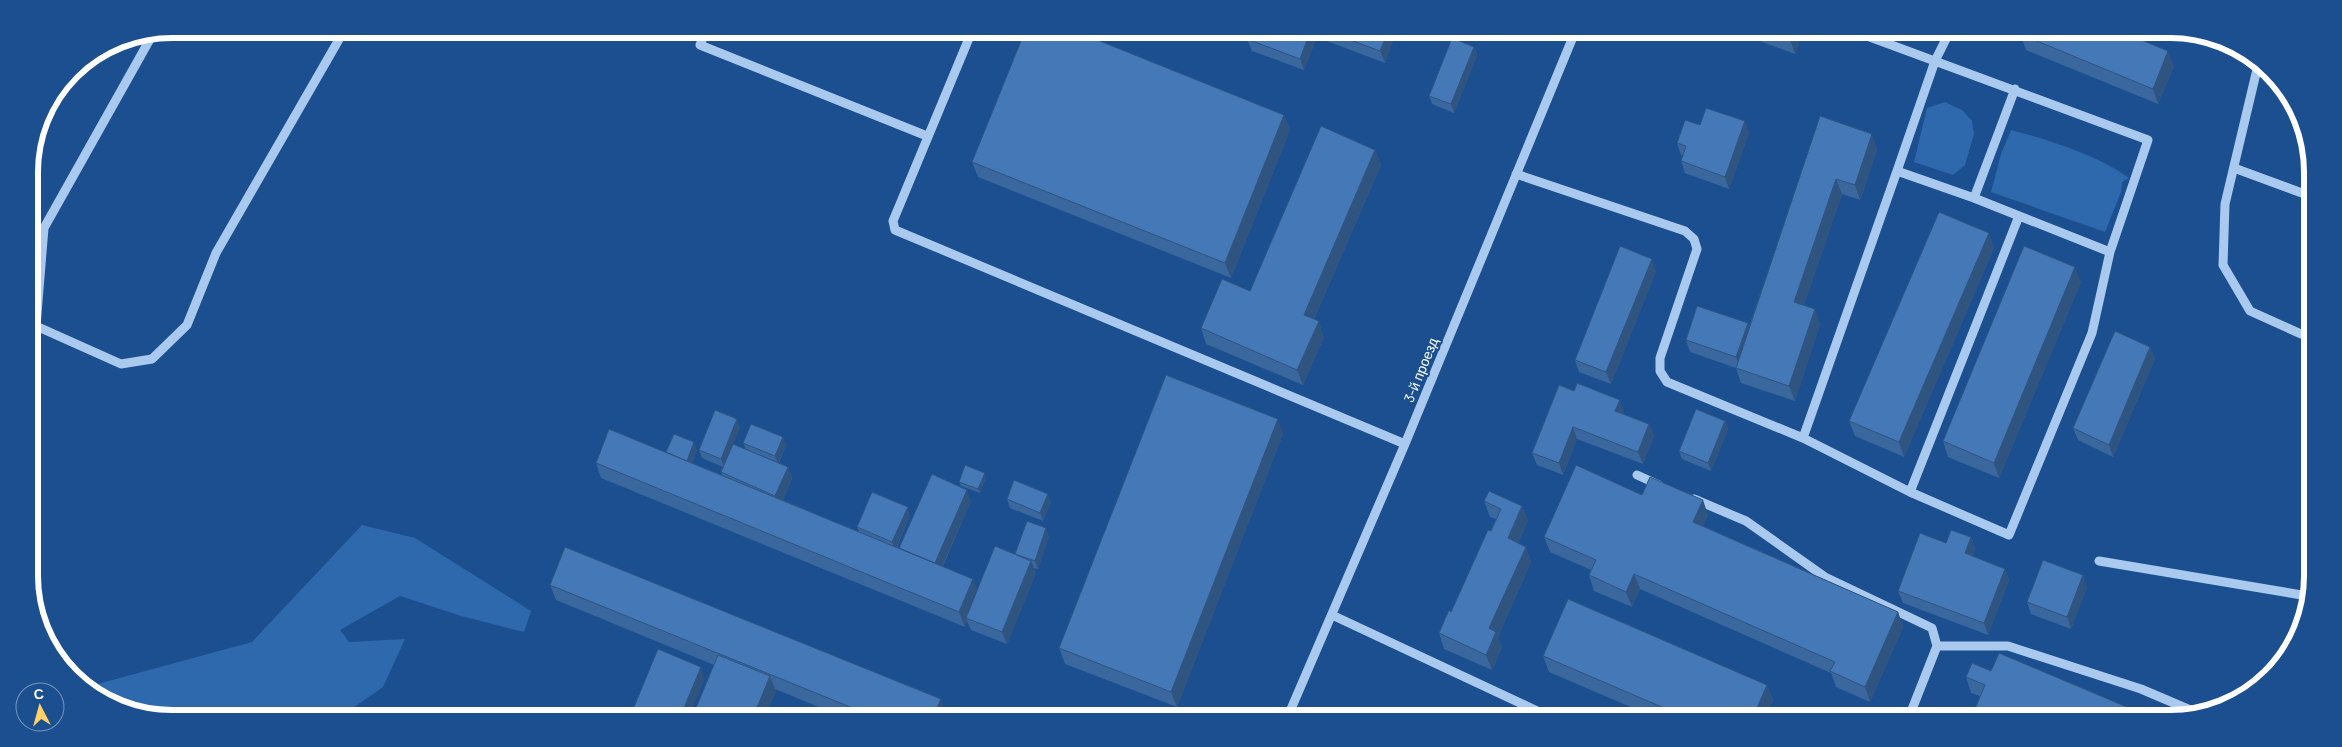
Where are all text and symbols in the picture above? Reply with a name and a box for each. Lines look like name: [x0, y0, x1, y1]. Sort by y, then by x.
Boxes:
street label: 3-й проезд: [1400, 335, 1441, 405]
north arrow: [15, 682, 65, 732]
text: С: [33, 685, 45, 703]

